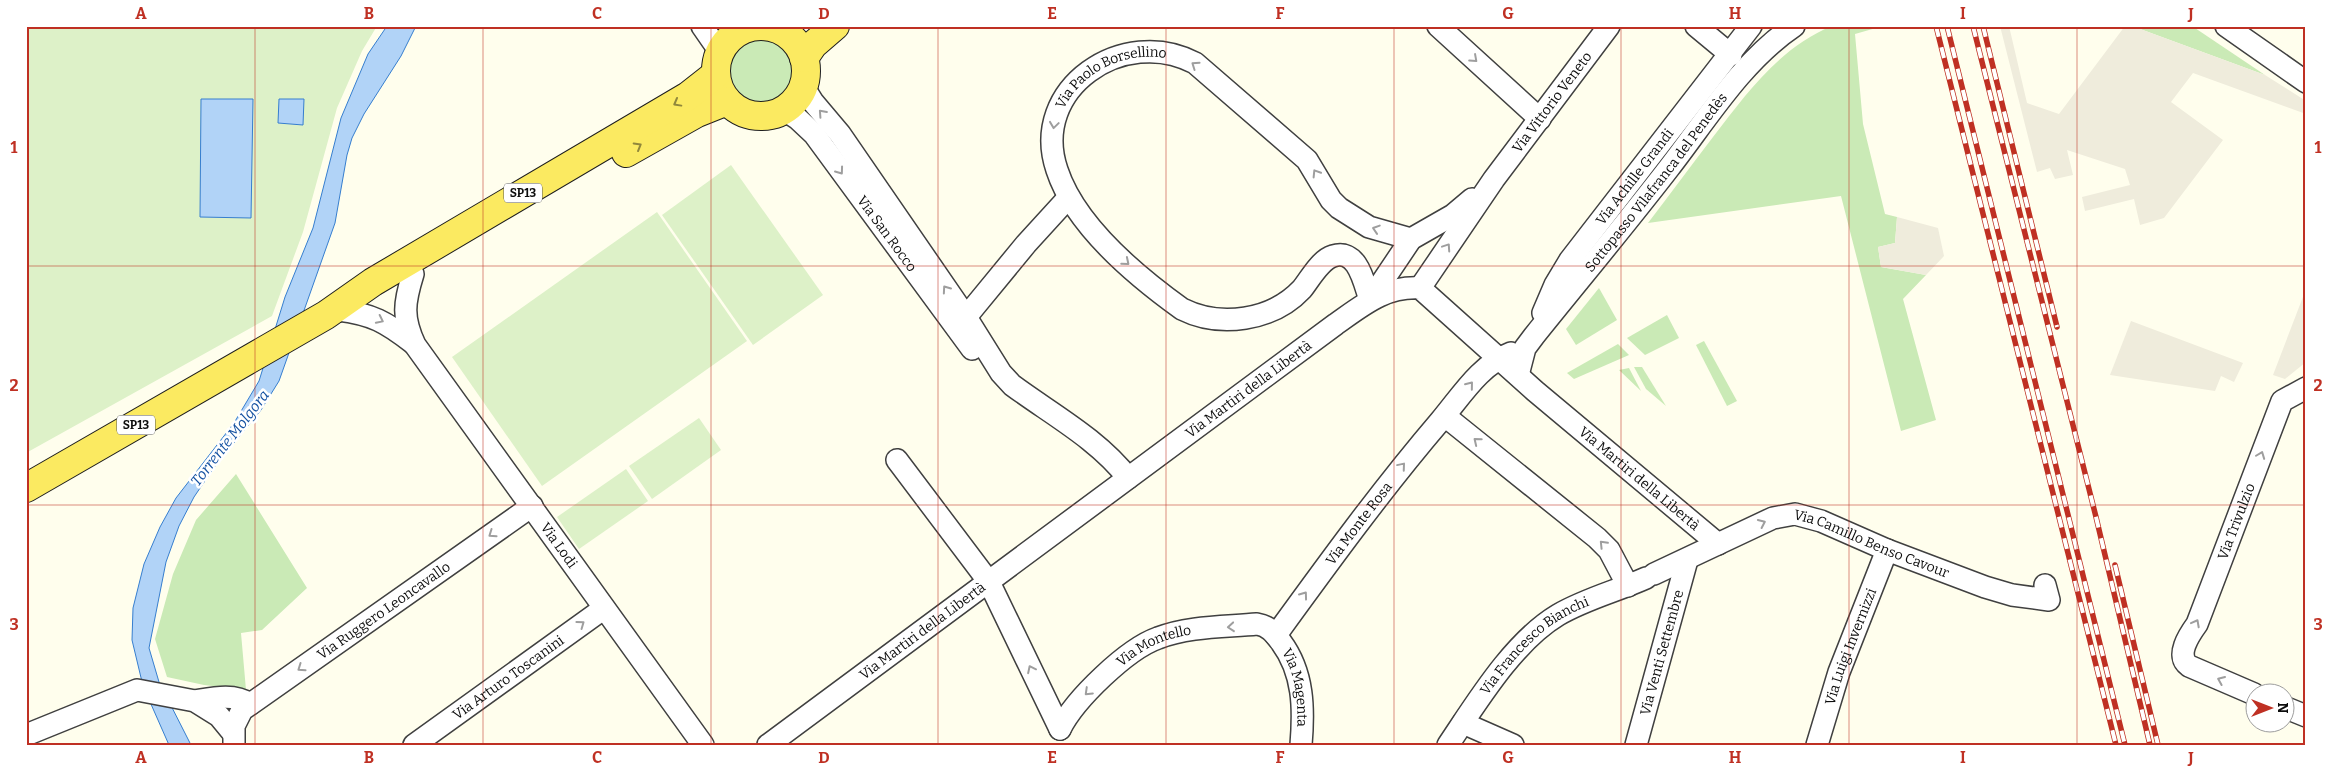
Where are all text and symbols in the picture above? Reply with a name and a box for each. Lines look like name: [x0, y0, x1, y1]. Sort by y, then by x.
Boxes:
text: A: [135, 4, 147, 23]
text: B: [364, 4, 374, 23]
text: C: [592, 4, 602, 23]
text: D: [818, 4, 830, 23]
text: E: [1047, 4, 1057, 23]
text: F: [1276, 4, 1285, 23]
text: G: [1502, 4, 1514, 23]
text: H: [1729, 4, 1742, 23]
text: I: [1960, 4, 1966, 23]
text: J: [2187, 4, 2194, 23]
street label: Via Paolo Borsellino: [1052, 43, 1168, 111]
street label: Via Vittorio Veneto: [1508, 48, 1595, 156]
one-way arrow: [1468, 53, 1477, 62]
one-way arrow: [1192, 62, 1201, 71]
street label: Sottopasso Vilafranca del Penedès: [1581, 89, 1731, 275]
one-way arrow: [673, 96, 682, 106]
one-way arrow: [819, 110, 828, 119]
one-way arrow: [1050, 121, 1060, 130]
street label: Via Achille Grandi: [1592, 125, 1677, 228]
text: 1: [11, 138, 18, 157]
text: 1: [2315, 138, 2322, 157]
one-way arrow: [633, 143, 642, 153]
one-way arrow: [834, 165, 843, 175]
one-way arrow: [1312, 170, 1322, 179]
road number: SP13: [504, 184, 542, 202]
street label: Via San Rocco: [854, 192, 921, 275]
one-way arrow: [1372, 225, 1381, 235]
one-way arrow: [1441, 244, 1450, 253]
one-way arrow: [1120, 257, 1129, 265]
one-way arrow: [943, 285, 952, 294]
one-way arrow: [375, 314, 384, 324]
street label: Via Martiri della Libertà: [1182, 336, 1315, 441]
text: 2: [9, 376, 19, 395]
text: 2: [2313, 376, 2323, 395]
one-way arrow: [1465, 382, 1473, 391]
water label: Torrente Molgora: [187, 386, 273, 490]
road number: SP13: [117, 416, 155, 434]
street label: Via Martiri della Libertà: [1575, 423, 1704, 534]
one-way arrow: [1474, 438, 1483, 447]
one-way arrow: [2255, 452, 2265, 460]
one-way arrow: [1397, 462, 1406, 471]
street label: Via Monte Rosa: [1322, 478, 1396, 568]
street label: Via Trivulzio: [2214, 481, 2258, 562]
street label: Via Camillo Benso Cavour: [1792, 506, 1952, 581]
street label: Via Lodi: [537, 519, 581, 571]
one-way arrow: [1757, 519, 1766, 529]
one-way arrow: [488, 528, 498, 537]
one-way arrow: [1600, 541, 1609, 550]
street label: Via Ruggero Leoncavallo: [314, 558, 453, 663]
street label: Via Martiri della Libertà: [856, 578, 989, 683]
street label: Via Luigi Invernizzi: [1821, 586, 1880, 707]
street label: Via Venti Settembre: [1636, 588, 1687, 717]
one-way arrow: [1299, 592, 1307, 601]
street label: Via Francesco Bianchi: [1476, 593, 1591, 698]
text: 3: [9, 615, 19, 634]
text: 3: [2313, 615, 2323, 634]
one-way arrow: [2190, 619, 2200, 628]
one-way arrow: [575, 621, 585, 630]
street label: Via Montello: [1113, 621, 1192, 670]
one-way arrow: [1226, 621, 1234, 632]
street label: Via Arturo Toscanini: [449, 632, 567, 723]
street label: Via Magenta: [1279, 645, 1311, 727]
one-way arrow: [297, 662, 307, 671]
one-way arrow: [1027, 665, 1038, 674]
one-way arrow: [2217, 676, 2226, 687]
north arrow: [2244, 684, 2294, 734]
one-way arrow: [1085, 686, 1094, 695]
text: N: [2274, 703, 2291, 714]
text: A: [135, 748, 147, 767]
text: B: [364, 748, 374, 767]
text: C: [592, 748, 602, 767]
text: D: [818, 748, 830, 767]
text: E: [1047, 748, 1057, 767]
text: F: [1276, 748, 1285, 767]
text: G: [1502, 748, 1514, 767]
text: H: [1729, 748, 1742, 767]
text: I: [1960, 748, 1966, 767]
text: J: [2187, 748, 2194, 767]

